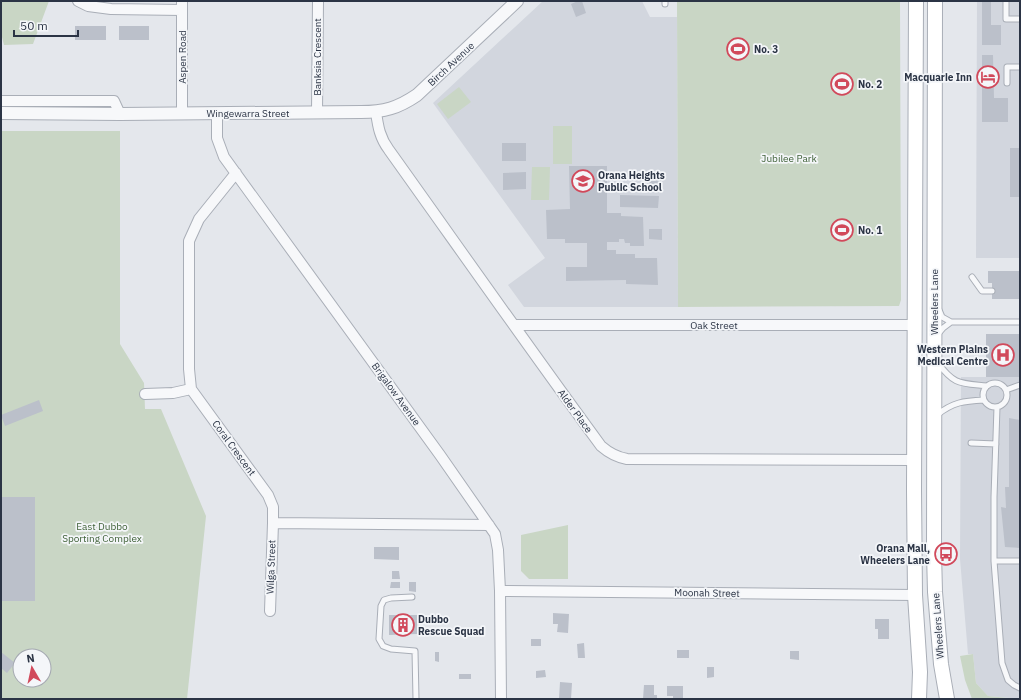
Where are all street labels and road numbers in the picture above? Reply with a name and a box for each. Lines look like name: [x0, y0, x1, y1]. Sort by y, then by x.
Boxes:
street label: Banksia Crescent: [311, 18, 324, 96]
street label: Aspen Road: [176, 30, 189, 84]
street label: Birch Avenue: [425, 39, 477, 89]
street label: Wingewarra Street: [206, 107, 290, 120]
street label: Wheelers Lane: [928, 268, 941, 335]
street label: Oak Street: [690, 319, 738, 332]
street label: Brigalow Avenue: [369, 360, 424, 429]
street label: Alder Place: [555, 387, 596, 436]
street label: Coral Crescent: [209, 418, 259, 479]
street label: Wilga Street: [264, 539, 278, 594]
street label: Moonah Street: [674, 586, 741, 600]
street label: Wheelers Lane: [929, 592, 947, 659]

